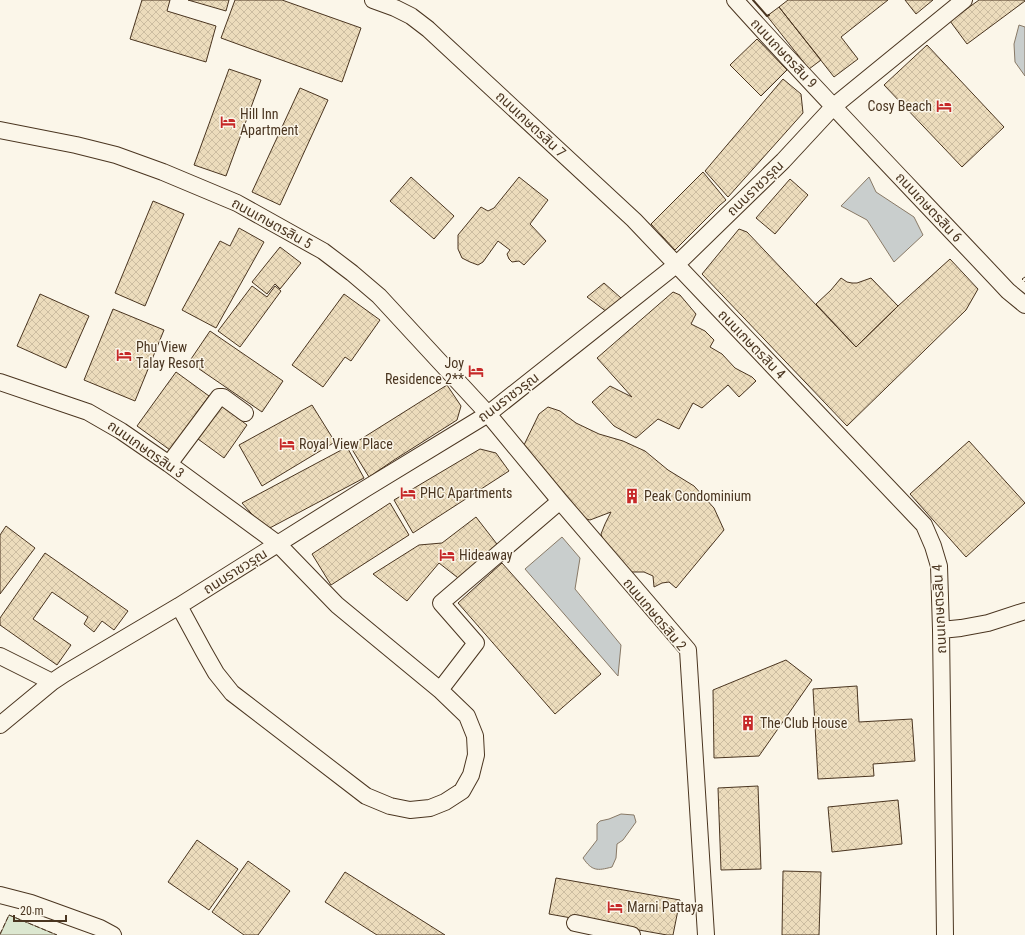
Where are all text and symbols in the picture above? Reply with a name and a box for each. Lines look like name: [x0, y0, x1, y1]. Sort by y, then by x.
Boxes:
street label: ถนนเกษตรสิน 9: [748, 15, 820, 91]
street label: ถนนเกษตรสิน 7: [493, 88, 569, 160]
hotel icon: Cosy Beach: [935, 97, 953, 115]
place label: Cosy Beach: [867, 98, 932, 114]
place label: Hill Inn Apartment: [240, 106, 298, 138]
hotel icon: Hill Inn Apartment: [219, 113, 237, 131]
street label: ถนนราชวรุณ: [723, 157, 787, 220]
street label: ถนนเกษตรสิน 6: [893, 169, 965, 245]
street label: ถนนเกษตรสิน 5: [229, 194, 315, 252]
street label: ถนนเกษตรสิน 4: [715, 306, 789, 382]
place label: Phu View Talay Resort: [136, 339, 204, 371]
hotel icon: Phu View Talay Resort: [115, 346, 133, 364]
place label: Joy Residence 2**: [385, 355, 464, 387]
hotel icon: Joy Residence 2**: [467, 362, 485, 380]
street label: ถนนราชวรุณ: [474, 369, 542, 426]
street label: ถนนเกษตรสิน 3: [105, 417, 187, 481]
hotel icon: Royal View Place: [278, 435, 296, 453]
place label: Royal View Place: [299, 436, 393, 452]
hotel icon: PHC Apartments: [399, 484, 417, 502]
place label: PHC Apartments: [420, 485, 512, 501]
building icon: Peak Condominium: [623, 487, 641, 505]
place label: Peak Condominium: [644, 488, 751, 504]
street label: ถนนราชวรุณ: [200, 545, 270, 598]
hotel icon: Hideaway: [438, 546, 456, 564]
place label: Hideaway: [459, 547, 513, 563]
street label: ถนนเกษตรสิน 4: [929, 564, 949, 654]
street label: ถนนเกษตรสิน 2: [620, 575, 690, 653]
building icon: The Club House: [739, 714, 757, 732]
place label: The Club House: [760, 715, 848, 731]
scale bar: [14, 897, 66, 923]
hotel icon: Marni Pattaya: [606, 898, 624, 916]
place label: Marni Pattaya: [627, 899, 703, 915]
text: 20 m: [20, 904, 44, 918]

